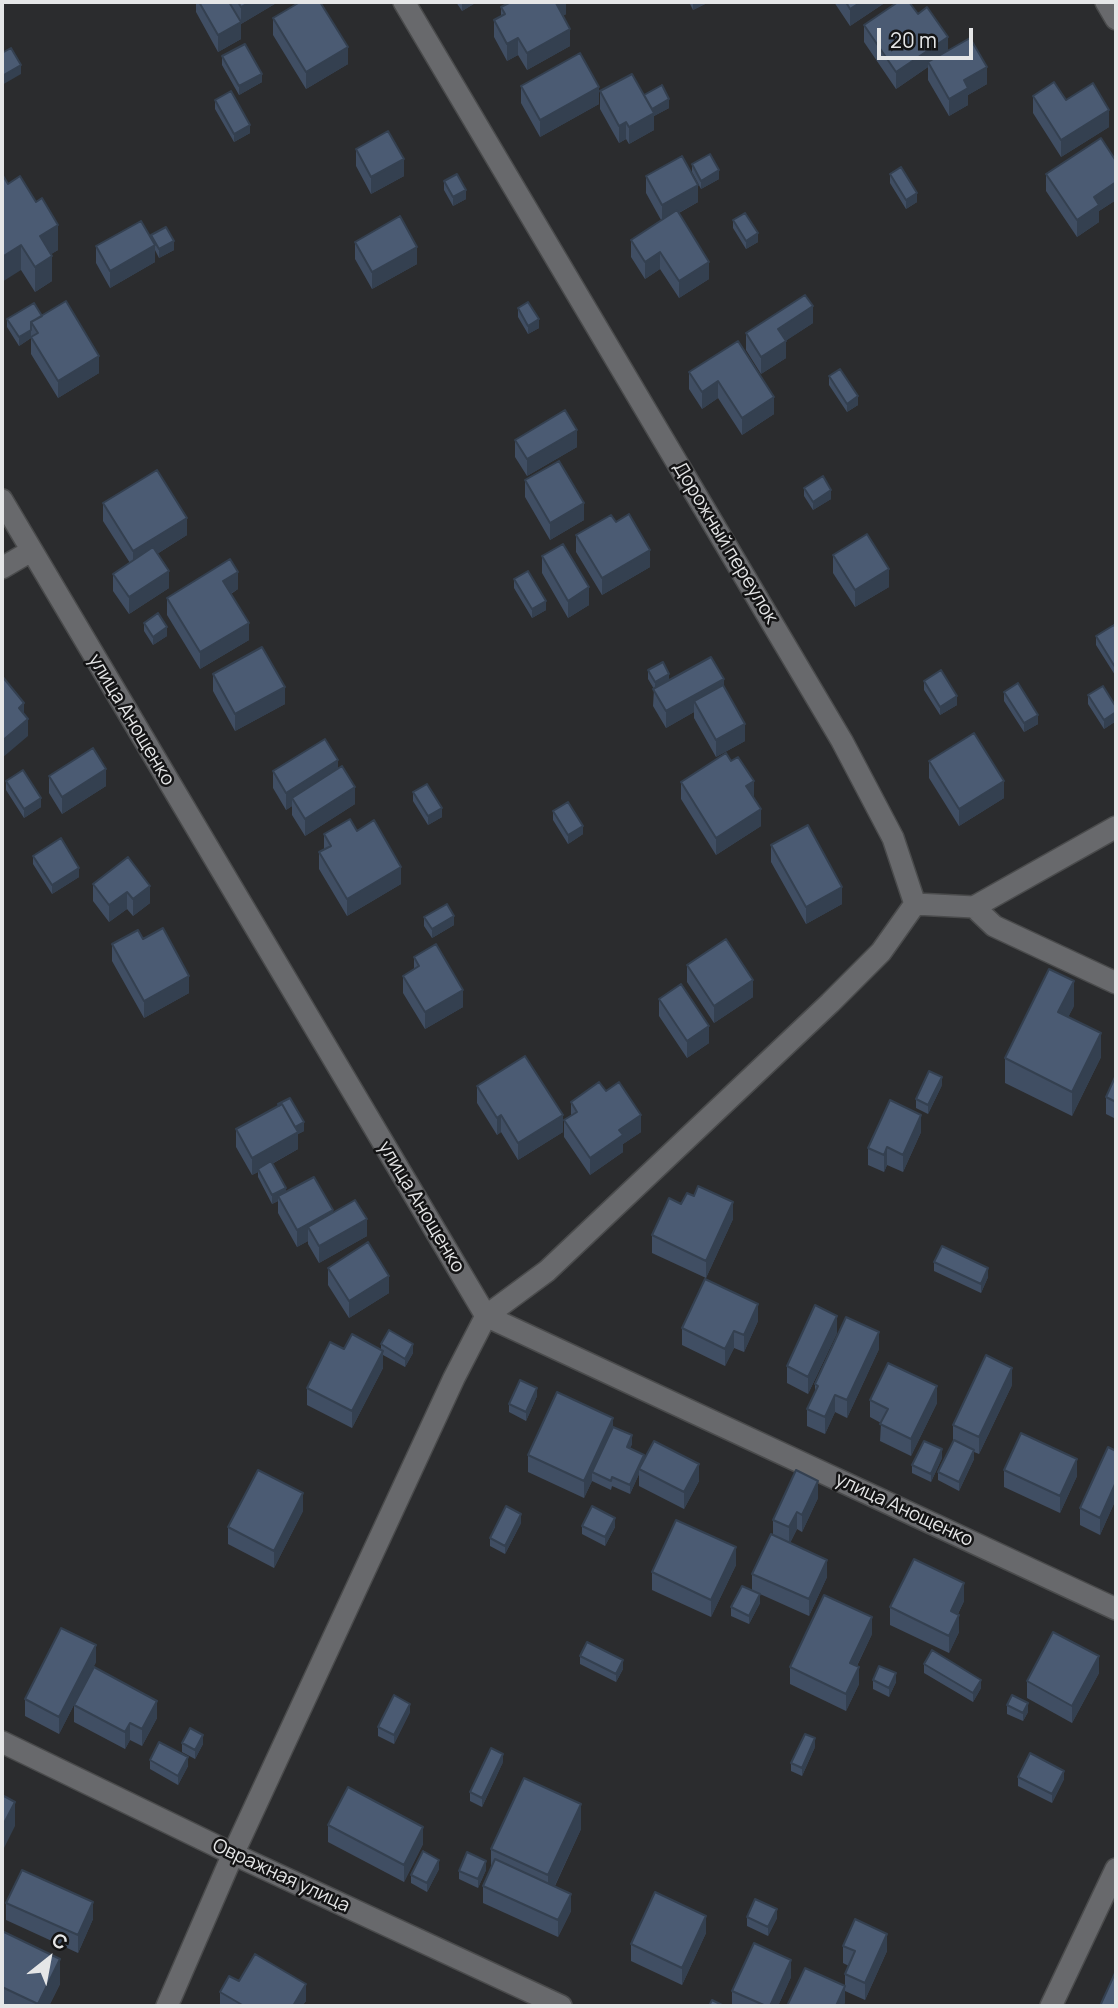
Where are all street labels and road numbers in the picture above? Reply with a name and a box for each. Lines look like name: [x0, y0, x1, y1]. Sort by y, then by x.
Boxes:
street label: Дорожный переулок: [668, 458, 782, 628]
street label: улица Анощенко: [83, 650, 179, 790]
street label: улица Анощенко: [373, 1137, 469, 1277]
street label: улица Анощенко: [831, 1468, 977, 1552]
street label: Овражная улица: [209, 1834, 353, 1918]

